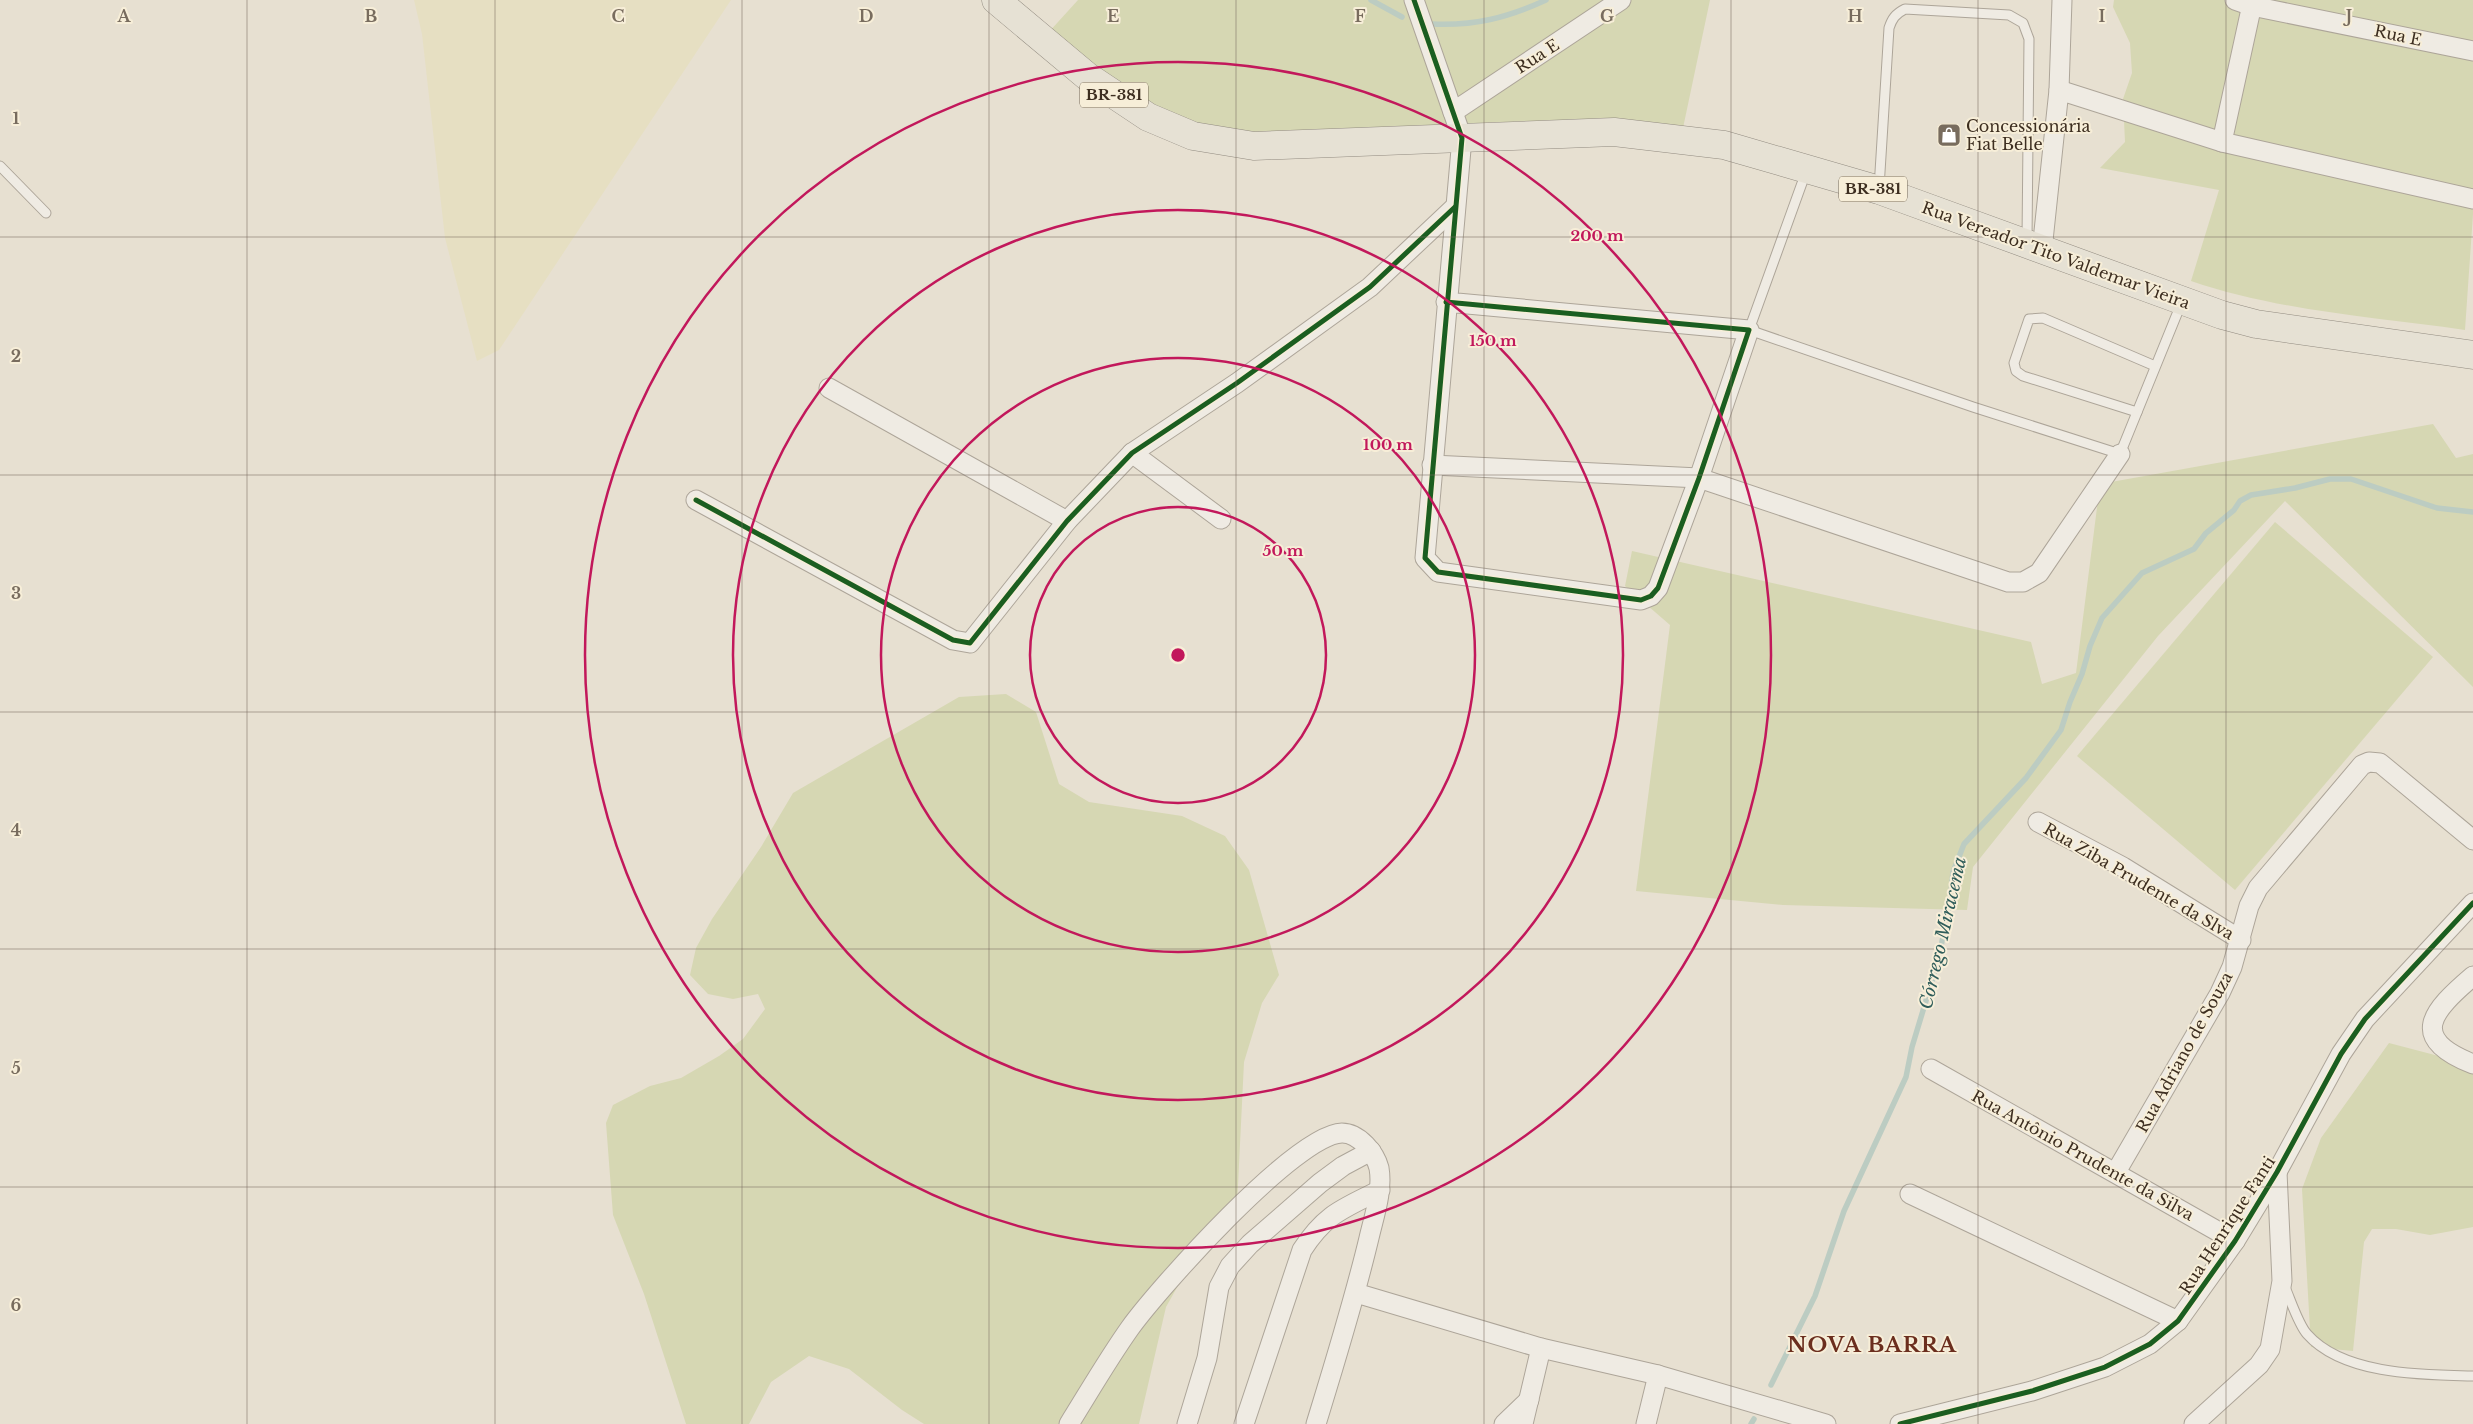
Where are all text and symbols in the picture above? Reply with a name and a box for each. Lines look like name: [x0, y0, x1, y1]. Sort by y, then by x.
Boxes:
text: A: [117, 6, 132, 26]
text: B: [365, 6, 378, 26]
text: C: [611, 6, 625, 26]
text: D: [859, 6, 873, 26]
text: E: [1107, 6, 1119, 26]
text: F: [1354, 6, 1366, 26]
text: G: [1600, 6, 1614, 26]
text: H: [1847, 6, 1863, 26]
text: I: [2099, 6, 2106, 26]
text: J: [2343, 6, 2352, 26]
street label: Rua E: [2372, 20, 2424, 50]
street label: Rua E: [1511, 34, 1563, 78]
road number: BR-381: [1080, 82, 1148, 108]
text: 1: [13, 108, 20, 128]
place label: Concessionária Fiat Belle: [1966, 116, 2090, 154]
shop icon: Concessionária Fiat Belle: [1936, 122, 1962, 148]
road number: BR-381: [1839, 176, 1907, 202]
street label: Rua Vereador Tito Valdemar Vieira: [1919, 197, 2193, 313]
text: 200 m: [1571, 226, 1624, 245]
text: 150 m: [1469, 331, 1517, 350]
text: 2: [11, 346, 21, 366]
text: 100 m: [1363, 435, 1413, 454]
text: 50 m: [1263, 541, 1304, 560]
text: 3: [11, 583, 21, 603]
centre of rings: [1169, 646, 1187, 664]
street label: Rua Ziba Prudente da Slva: [2040, 818, 2238, 944]
text: 4: [11, 820, 21, 840]
water label: Córrego Miracema: [1915, 855, 1971, 1011]
street label: Rua Adriano de Souza: [2131, 968, 2237, 1136]
text: 5: [11, 1058, 21, 1078]
street label: Rua Antônio Prudente da Silva: [1968, 1085, 2198, 1225]
street label: Rua Henrique Fanti: [2175, 1152, 2279, 1298]
text: 6: [11, 1295, 22, 1315]
district label: NOVA BARRA: [1787, 1332, 1957, 1358]

